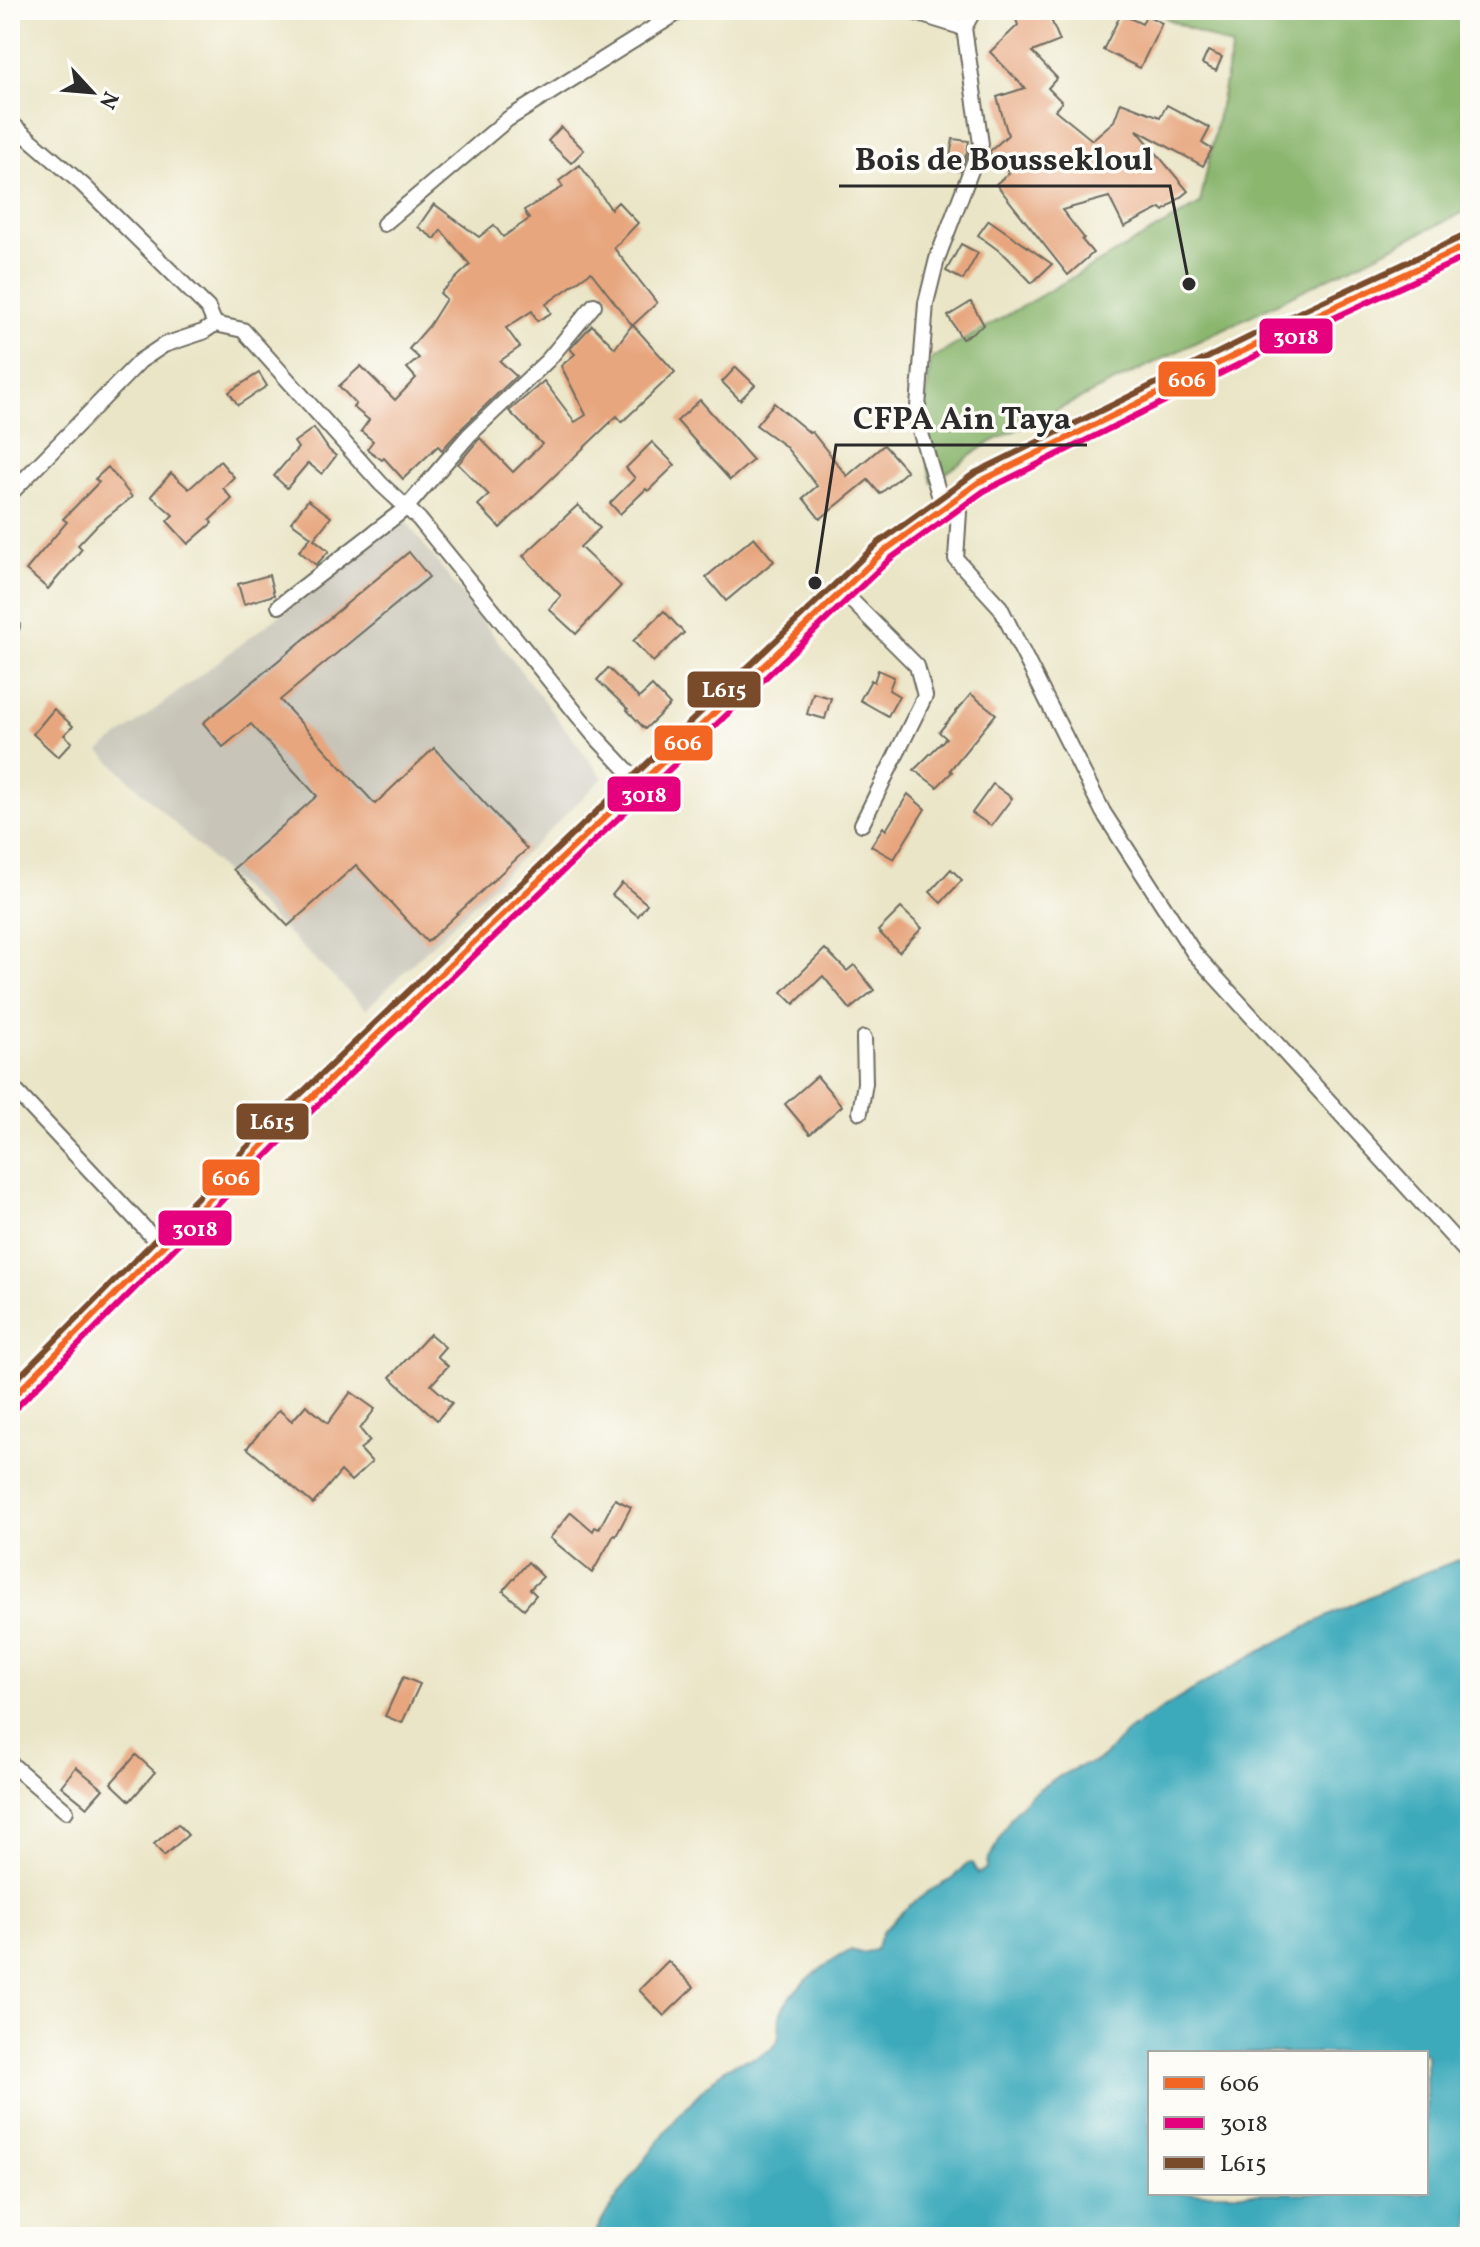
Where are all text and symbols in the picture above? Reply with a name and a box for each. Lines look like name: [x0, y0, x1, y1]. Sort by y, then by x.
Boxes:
north arrow: [52, 52, 132, 132]
text: N: [90, 86, 125, 114]
callout: Bois de Boussekloul: [839, 130, 1170, 186]
text: Bois de Boussekloul: [855, 140, 1153, 184]
line badge: 3018: [1258, 317, 1334, 355]
text: 3018: [1273, 323, 1319, 354]
line badge: 606: [1157, 360, 1217, 398]
text: 606: [1168, 366, 1206, 397]
callout: CFPA Ain Taya: [836, 389, 1087, 445]
text: CFPA Ain Taya: [853, 399, 1071, 443]
line badge: L615: [686, 670, 762, 709]
text: L615: [702, 676, 746, 707]
line badge: 606: [653, 724, 714, 762]
text: 606: [664, 729, 702, 760]
line badge: 3018: [606, 775, 682, 813]
text: 3018: [621, 781, 667, 812]
line badge: L615: [235, 1102, 310, 1141]
text: L615: [250, 1108, 294, 1139]
line badge: 606: [201, 1158, 261, 1197]
text: 606: [212, 1164, 250, 1195]
line badge: 3018: [157, 1209, 233, 1247]
text: 3018: [172, 1215, 218, 1246]
legend: [1148, 2051, 1428, 2195]
text: 606: [1220, 2068, 1259, 2102]
text: 3018: [1220, 2108, 1268, 2142]
text: L615: [1220, 2148, 1266, 2182]

